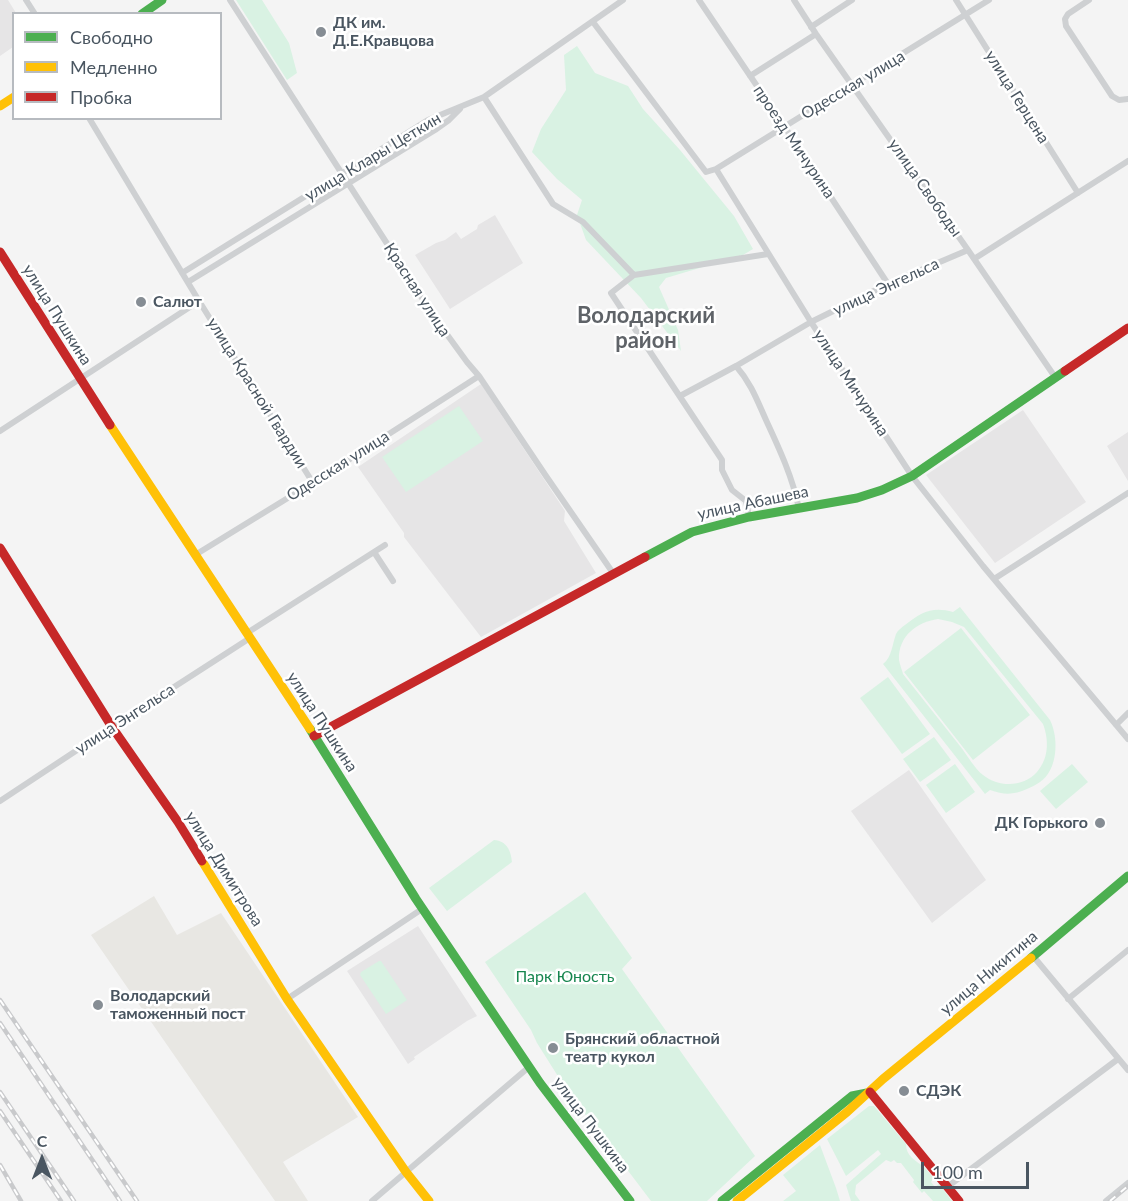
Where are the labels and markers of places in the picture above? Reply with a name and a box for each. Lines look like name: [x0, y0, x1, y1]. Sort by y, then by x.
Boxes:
place label: ДК им. Д.Е.Кравцова: [333, 13, 434, 51]
marker: ДК им. Д.Е.Кравцова: [314, 25, 328, 39]
place label: Салют: [153, 292, 202, 312]
marker: Салют: [134, 295, 148, 309]
place label: ДК Горького: [995, 813, 1088, 833]
marker: ДК Горького: [1093, 816, 1107, 830]
place label: Володарский таможенный пост: [110, 986, 245, 1024]
marker: Володарский таможенный пост: [91, 998, 105, 1012]
place label: Брянский областной театр кукол: [565, 1029, 720, 1067]
marker: Брянский областной театр кукол: [546, 1041, 560, 1055]
place label: СДЭК: [916, 1081, 961, 1101]
marker: СДЭК: [897, 1084, 911, 1098]

